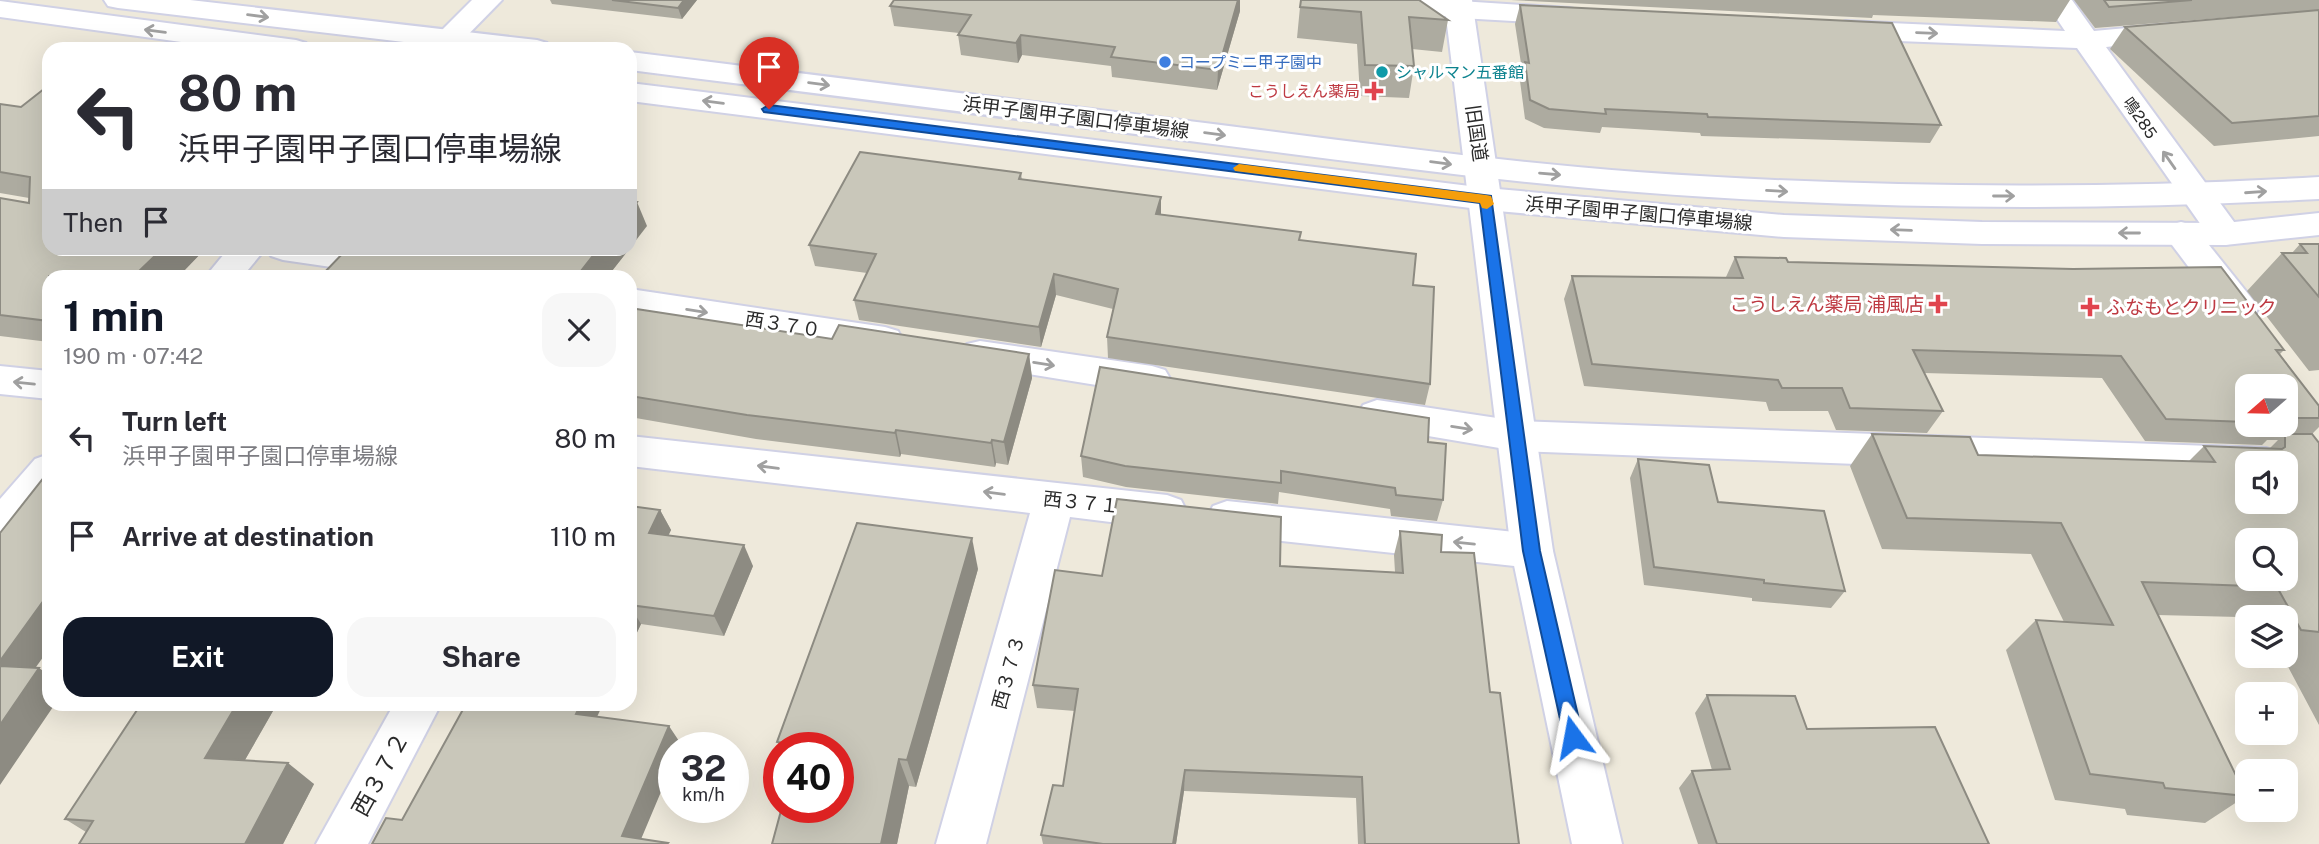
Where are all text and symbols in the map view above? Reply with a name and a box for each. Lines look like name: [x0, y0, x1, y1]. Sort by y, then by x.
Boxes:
one-way arrow: [247, 10, 269, 23]
one-way arrow: [144, 24, 167, 37]
one-way arrow: [1915, 27, 1938, 40]
pin: [739, 37, 799, 109]
icon: arrive: [750, 48, 788, 86]
place label: コープミニ甲子園中: [1179, 53, 1322, 72]
marker: コープミニ甲子園中: [1157, 54, 1173, 70]
place label: シャルマン五番館: [1396, 63, 1524, 82]
text: 80 m: [178, 64, 297, 122]
marker: シャルマン五番館: [1374, 64, 1390, 80]
icon: left: [63, 70, 154, 161]
one-way arrow: [807, 78, 830, 91]
place label: こうしえん薬局: [1248, 82, 1360, 101]
marker: こうしえん薬局: [1366, 83, 1382, 99]
street label: 浜甲子園甲子園口停車場線: [962, 92, 1190, 142]
street label: 鳴285: [2119, 94, 2161, 142]
one-way arrow: [703, 96, 725, 109]
street label: 旧国道: [1462, 103, 1492, 163]
one-way arrow: [1203, 128, 1226, 141]
text: 浜甲子園甲子園口停車場線: [178, 130, 562, 167]
one-way arrow: [2162, 150, 2176, 170]
one-way arrow: [1429, 156, 1452, 169]
one-way arrow: [1538, 168, 1561, 181]
one-way arrow: [1765, 184, 1788, 197]
one-way arrow: [2244, 185, 2267, 198]
one-way arrow: [1992, 189, 2015, 203]
street label: 浜甲子園甲子園口停車場線: [1524, 192, 1754, 234]
icon: arrive: [137, 203, 175, 241]
text: Then: [63, 207, 123, 238]
one-way arrow: [1890, 224, 1913, 237]
one-way arrow: [2118, 226, 2141, 240]
text: 1 min: [63, 291, 164, 340]
button: close: [542, 293, 616, 367]
place label: こうしえん薬局 浦風店: [1729, 293, 1924, 315]
marker: こうしえん薬局 浦風店: [1930, 296, 1946, 312]
place label: ふなもとクリニック: [2106, 296, 2277, 318]
marker: ふなもとクリニック: [2080, 297, 2100, 317]
one-way arrow: [686, 305, 708, 318]
street label: 西３７０: [744, 307, 822, 341]
text: 190 m · 07:42: [63, 342, 203, 369]
one-way arrow: [1032, 358, 1054, 371]
north arrow: [2235, 374, 2298, 438]
map controls: [2235, 374, 2298, 822]
one-way arrow: [14, 376, 36, 389]
text: Turn left: [122, 406, 227, 437]
icon: left: [63, 419, 101, 457]
one-way arrow: [1450, 421, 1473, 434]
text: 80 m: [555, 423, 616, 454]
text: 浜甲子園甲子園口停車場線: [122, 442, 398, 469]
button: sound: [2235, 451, 2298, 514]
one-way arrow: [757, 460, 780, 473]
one-way arrow: [983, 486, 1006, 499]
street label: 西３７１: [1042, 487, 1120, 517]
icon: arrive: [63, 517, 101, 555]
text: Arrive at destination: [122, 521, 374, 552]
text: 110 m: [550, 521, 616, 552]
button: search: [2235, 528, 2298, 591]
one-way arrow: [1453, 537, 1475, 550]
button: layers: [2235, 605, 2298, 668]
button: Exit: [63, 617, 333, 697]
button: Share: [347, 617, 616, 697]
street label: 西３７３: [988, 632, 1028, 712]
button: +: [2235, 682, 2298, 745]
position arrow: [1536, 700, 1610, 774]
street label: 西３７２: [346, 727, 414, 821]
speed limit sign: 40: [763, 732, 854, 823]
text: 32: [681, 748, 726, 789]
button: −: [2235, 759, 2298, 822]
text: km/h: [682, 784, 725, 805]

